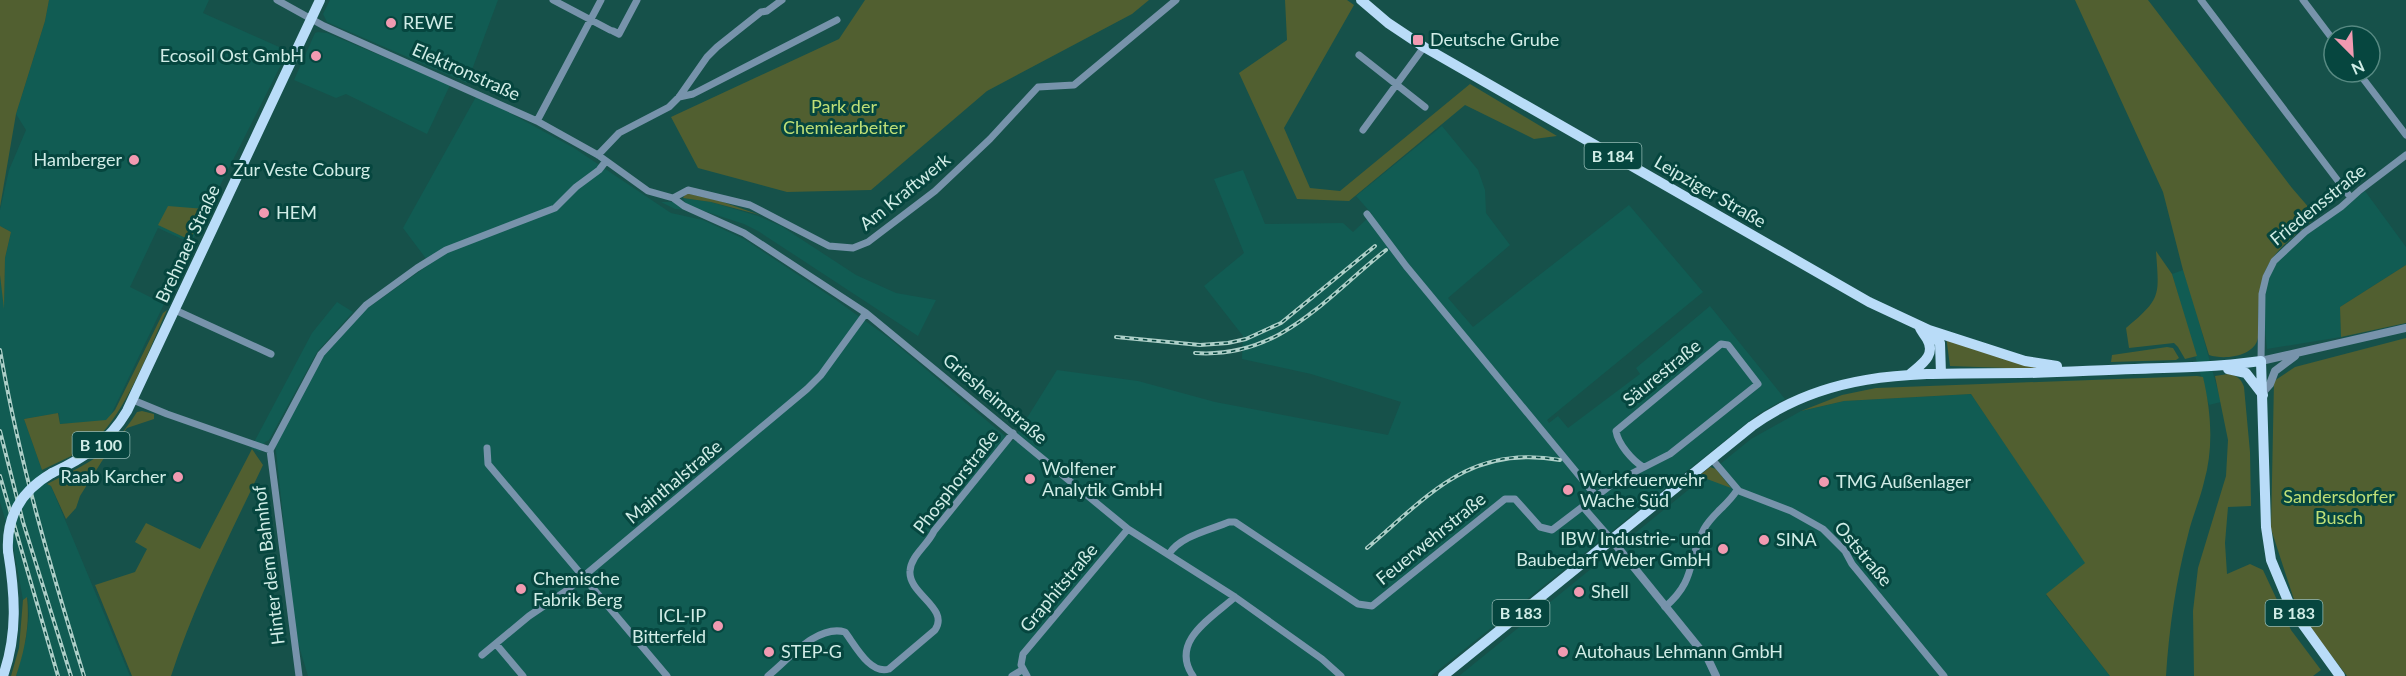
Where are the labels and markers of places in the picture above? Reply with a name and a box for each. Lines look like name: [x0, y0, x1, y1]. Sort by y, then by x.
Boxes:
place label: REWE: [403, 11, 454, 33]
marker: REWE: [384, 16, 398, 30]
place label: Deutsche Grube: [1430, 28, 1559, 50]
marker: Deutsche Grube: [1411, 33, 1425, 47]
place label: Ecosoil Ost GmbH: [160, 44, 304, 66]
marker: Ecosoil Ost GmbH: [309, 49, 323, 63]
place label: Hamberger: [34, 148, 122, 170]
marker: Hamberger: [127, 153, 141, 167]
place label: Zur Veste Coburg: [233, 158, 370, 180]
marker: Zur Veste Coburg: [214, 163, 228, 177]
place label: HEM: [276, 201, 317, 223]
marker: HEM: [257, 206, 271, 220]
place label: Wolfener Analytik GmbH: [1042, 457, 1163, 500]
place label: Raab Karcher: [61, 465, 166, 487]
place label: Werkfeuerwehr Wache Süd: [1580, 468, 1705, 511]
marker: Raab Karcher: [171, 470, 185, 484]
place label: TMG Außenlager: [1836, 470, 1971, 492]
marker: Wolfener Analytik GmbH: [1023, 472, 1037, 486]
marker: TMG Außenlager: [1817, 475, 1831, 489]
marker: Werkfeuerwehr Wache Süd: [1561, 483, 1575, 497]
place label: IBW Industrie- und Baubedarf Weber GmbH: [1516, 527, 1711, 570]
place label: SINA: [1776, 528, 1818, 550]
marker: SINA: [1757, 533, 1771, 547]
marker: IBW Industrie- und Baubedarf Weber GmbH: [1716, 542, 1730, 556]
place label: Chemische Fabrik Berg: [533, 567, 622, 610]
place label: Shell: [1591, 580, 1629, 602]
marker: Chemische Fabrik Berg: [514, 582, 528, 596]
marker: Shell: [1572, 585, 1586, 599]
place label: ICL-IP Bitterfeld: [632, 604, 706, 647]
marker: ICL-IP Bitterfeld: [711, 619, 725, 633]
place label: STEP-G: [781, 640, 842, 662]
place label: Autohaus Lehmann GmbH: [1575, 640, 1783, 662]
marker: STEP-G: [762, 645, 776, 659]
marker: Autohaus Lehmann GmbH: [1556, 645, 1570, 659]

